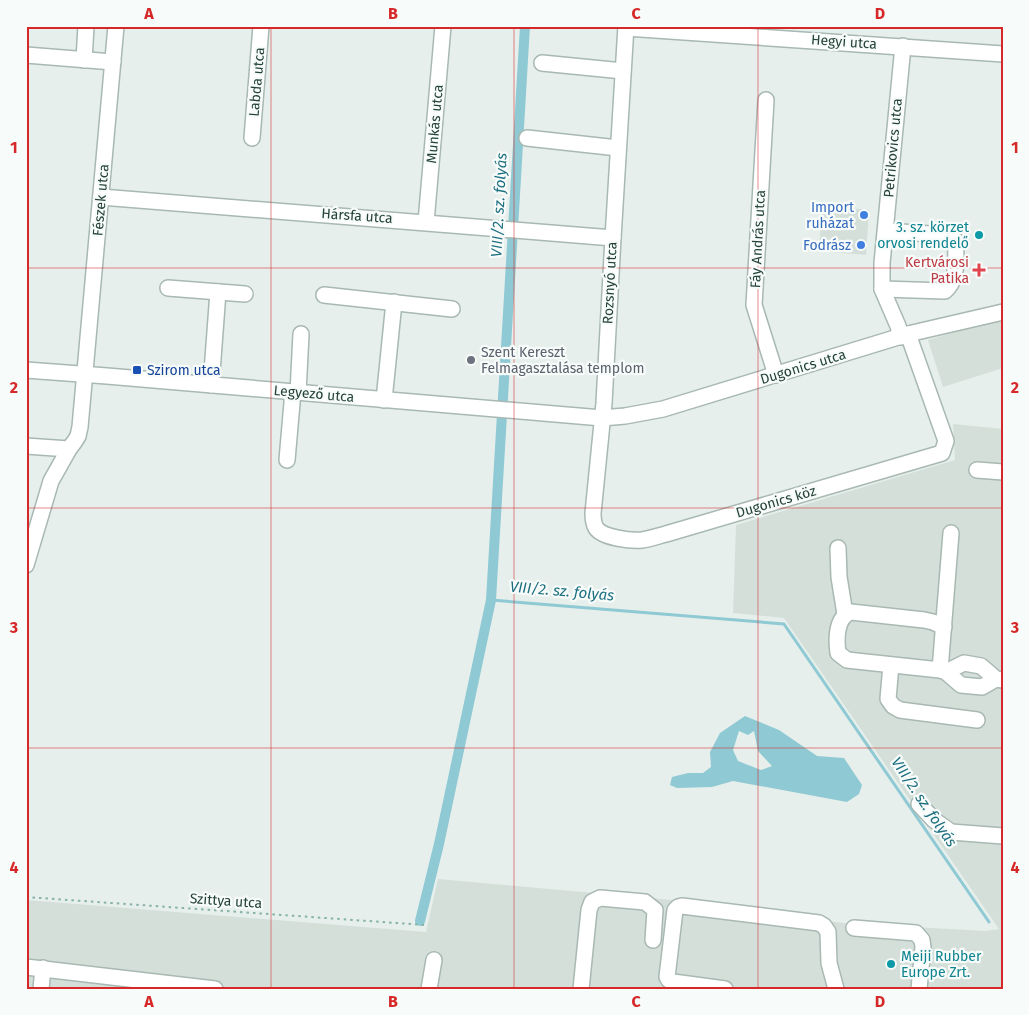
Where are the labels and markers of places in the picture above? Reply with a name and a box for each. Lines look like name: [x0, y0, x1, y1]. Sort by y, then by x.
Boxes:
place label: Import ruházat: [806, 199, 855, 232]
marker: Import ruházat: [858, 209, 870, 221]
place label: 3. sz. körzet orvosi rendelő: [877, 219, 970, 252]
marker: 3. sz. körzet orvosi rendelő: [973, 229, 985, 241]
place label: Fodrász: [803, 237, 851, 254]
marker: Fodrász: [855, 239, 867, 251]
place label: Kertvárosi Patika: [905, 254, 969, 287]
marker: Kertvárosi Patika: [973, 264, 985, 276]
place label: Szent Kereszt Felmagasztalása templom: [481, 344, 644, 377]
marker: Szent Kereszt Felmagasztalása templom: [465, 354, 477, 366]
place label: Szirom utca: [147, 362, 221, 379]
marker: Szirom utca: [131, 364, 143, 376]
place label: Meiji Rubber Europe Zrt.: [901, 948, 982, 981]
marker: Meiji Rubber Europe Zrt.: [885, 958, 897, 970]

